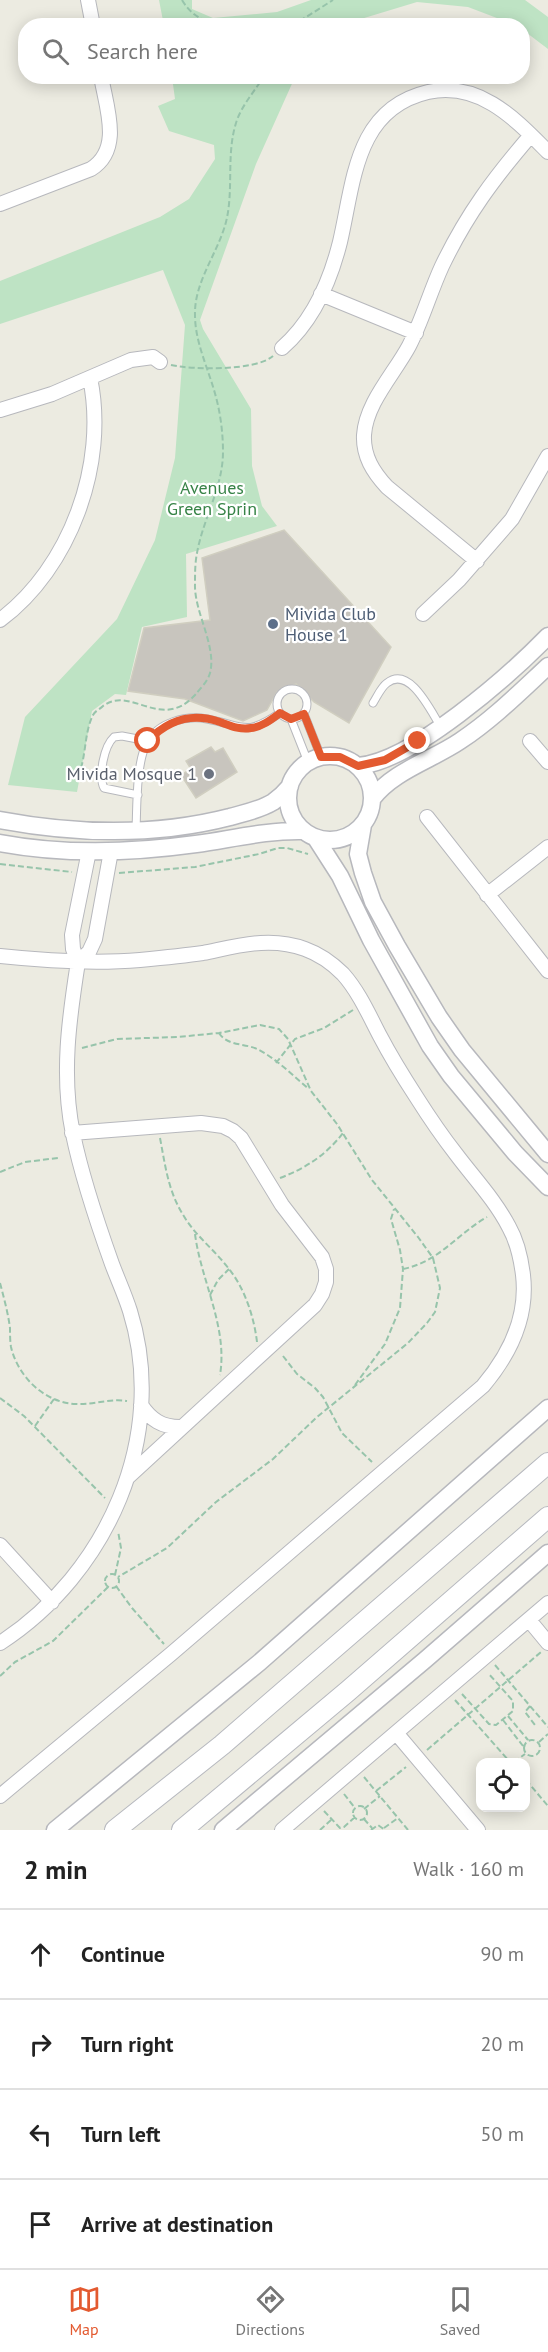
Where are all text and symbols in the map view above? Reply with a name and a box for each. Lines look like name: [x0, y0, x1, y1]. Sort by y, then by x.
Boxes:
search box: [18, 18, 530, 84]
icon: search: [39, 35, 72, 68]
text: Search here: [87, 37, 198, 65]
park label: Avenues Green Sprin: [167, 476, 257, 520]
place label: Mivida Club House 1: [285, 602, 376, 646]
marker: Mivida Club House 1: [266, 617, 280, 631]
route start: [134, 727, 160, 753]
route end: [404, 727, 430, 753]
place label: Mivida Mosque 1: [66, 762, 197, 785]
marker: Mivida Mosque 1: [202, 767, 216, 781]
map controls: [476, 1758, 530, 1812]
button: locate: [476, 1758, 530, 1812]
text: 2 min: [24, 1853, 87, 1886]
text: Walk · 160 m: [413, 1856, 524, 1882]
icon: ahead: [24, 1938, 57, 1971]
text: Continue: [81, 1940, 165, 1968]
text: 90 m: [481, 1941, 524, 1967]
icon: right: [24, 2028, 57, 2061]
text: Turn right: [81, 2030, 173, 2058]
text: 20 m: [481, 2031, 524, 2057]
icon: left: [24, 2118, 57, 2151]
text: Turn left: [81, 2120, 161, 2148]
text: 50 m: [481, 2121, 524, 2147]
icon: arrive: [24, 2208, 57, 2241]
text: Arrive at destination: [81, 2210, 273, 2238]
tab: Map: [68, 2283, 101, 2339]
tab: Directions: [236, 2283, 305, 2339]
tab: Saved: [440, 2283, 480, 2339]

